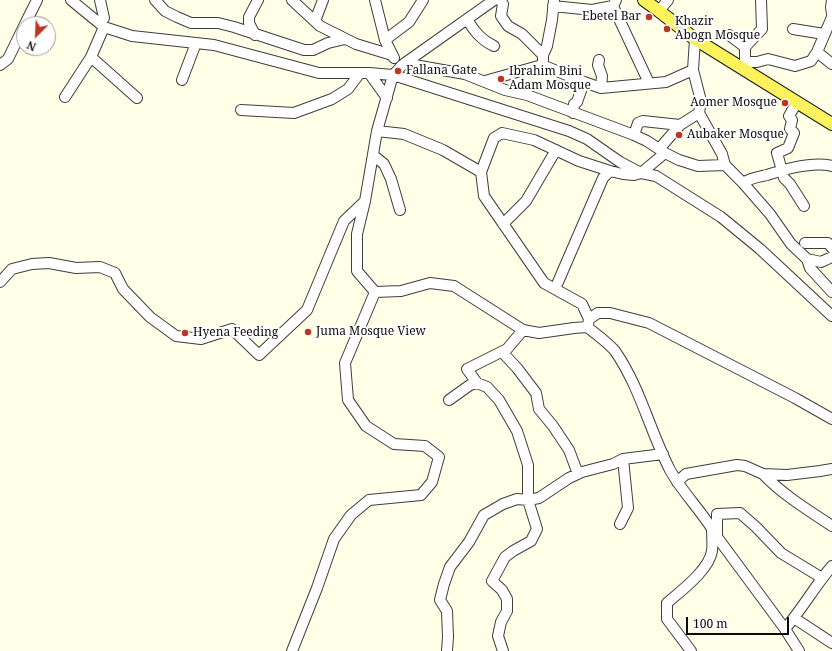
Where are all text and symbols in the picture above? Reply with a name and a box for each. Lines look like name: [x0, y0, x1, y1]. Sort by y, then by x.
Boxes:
place label: Ebetel Bar: [582, 10, 641, 24]
marker: Ebetel Bar: [644, 12, 654, 22]
place label: Khazir Abogn Mosque: [675, 15, 760, 43]
north arrow: [16, 16, 56, 56]
marker: Khazir Abogn Mosque: [662, 24, 672, 34]
text: N: [24, 38, 38, 55]
place label: Fallana Gate: [406, 64, 477, 78]
place label: Ibrahim Bini Adam Mosque: [509, 65, 591, 93]
marker: Fallana Gate: [393, 66, 403, 76]
marker: Ibrahim Bini Adam Mosque: [496, 74, 506, 84]
place label: Aomer Mosque: [690, 96, 777, 110]
marker: Aomer Mosque: [780, 98, 790, 108]
place label: Aubaker Mosque: [687, 128, 784, 142]
marker: Aubaker Mosque: [674, 130, 684, 140]
place label: Juma Mosque View: [316, 325, 426, 339]
place label: Hyena Feeding: [193, 326, 278, 340]
marker: Juma Mosque View: [303, 327, 313, 337]
marker: Hyena Feeding: [180, 328, 190, 338]
scale bar: [688, 609, 791, 635]
text: 100 m: [693, 615, 728, 632]

